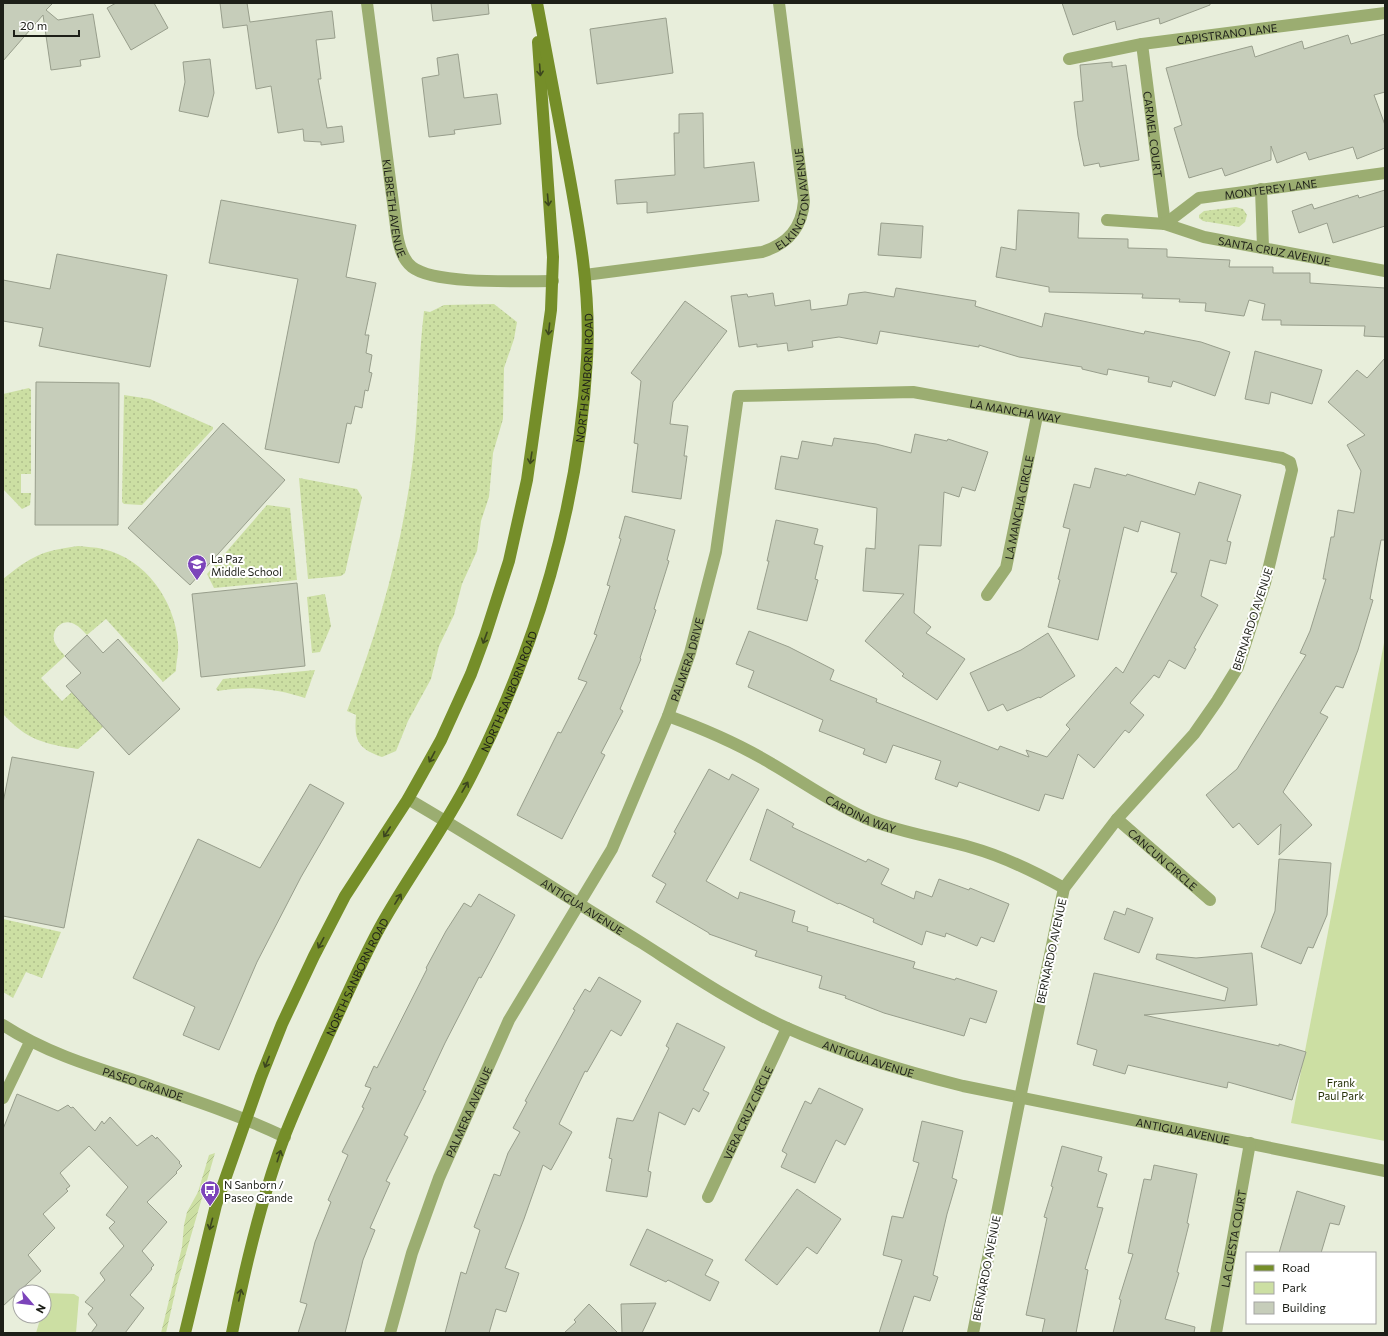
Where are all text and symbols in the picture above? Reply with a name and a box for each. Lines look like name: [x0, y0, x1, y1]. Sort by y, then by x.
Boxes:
scale bar: [14, 12, 79, 38]
text: 20 m: [20, 18, 47, 32]
street label: CAPISTRANO LANE: [1176, 20, 1278, 46]
one-way arrow: [536, 63, 543, 76]
street label: CARMEL COURT: [1142, 90, 1165, 178]
street label: ELKINGTON AVENUE: [772, 147, 811, 252]
street label: KILBRETH AVENUE: [381, 158, 409, 259]
street label: MONTEREY LANE: [1224, 176, 1318, 201]
one-way arrow: [544, 193, 552, 206]
street label: SANTA CRUZ AVENUE: [1217, 233, 1332, 267]
street label: NORTH SANBORN ROAD: [572, 313, 594, 443]
one-way arrow: [545, 322, 553, 335]
street label: LA MANCHA WAY: [969, 396, 1062, 425]
one-way arrow: [526, 451, 534, 464]
street label: LA MANCHA CIRCLE: [1001, 454, 1035, 561]
place label: La Paz Middle School: [211, 552, 282, 578]
school or university icon: La Paz Middle School: [186, 553, 208, 581]
street label: BERNARDO AVENUE: [1229, 566, 1275, 672]
street label: PALMERA DRIVE: [667, 616, 705, 703]
street label: NORTH SANBORN ROAD: [477, 629, 539, 754]
one-way arrow: [480, 632, 488, 644]
one-way arrow: [427, 750, 435, 762]
one-way arrow: [461, 782, 469, 794]
street label: CARDINA WAY: [824, 792, 898, 835]
street label: CANCUN CIRCLE: [1126, 825, 1200, 893]
one-way arrow: [383, 826, 391, 837]
street label: ANTIGUA AVENUE: [539, 875, 627, 937]
one-way arrow: [394, 893, 402, 905]
street label: BERNARDO AVENUE: [1033, 897, 1069, 1005]
street label: NORTH SANBORN ROAD: [322, 915, 391, 1038]
one-way arrow: [316, 937, 324, 949]
street label: ANTIGUA AVENUE: [821, 1037, 916, 1079]
one-way arrow: [263, 1055, 270, 1067]
street label: PASEO GRANDE: [101, 1064, 185, 1103]
street label: PALMERA AVENUE: [442, 1064, 494, 1159]
street label: VERA CRUZ CIRCLE: [720, 1064, 775, 1162]
park label: Frank Paul Park: [1318, 1076, 1364, 1102]
street label: ANTIGUA AVENUE: [1135, 1115, 1231, 1146]
one-way arrow: [275, 1151, 283, 1163]
place label: N Sanborn / Paseo Grande: [224, 1178, 293, 1204]
bus stop icon: N Sanborn / Paseo Grande: [199, 1179, 221, 1207]
street label: LA CUESTA COURT: [1218, 1189, 1248, 1288]
street label: BERNARDO AVENUE: [969, 1214, 1003, 1322]
one-way arrow: [207, 1217, 214, 1230]
legend: [1246, 1252, 1376, 1324]
text: Road: [1282, 1260, 1310, 1274]
text: Park: [1282, 1280, 1308, 1294]
north arrow: [12, 1284, 52, 1324]
one-way arrow: [236, 1289, 244, 1302]
text: Building: [1282, 1300, 1326, 1314]
text: N: [34, 1302, 49, 1316]

